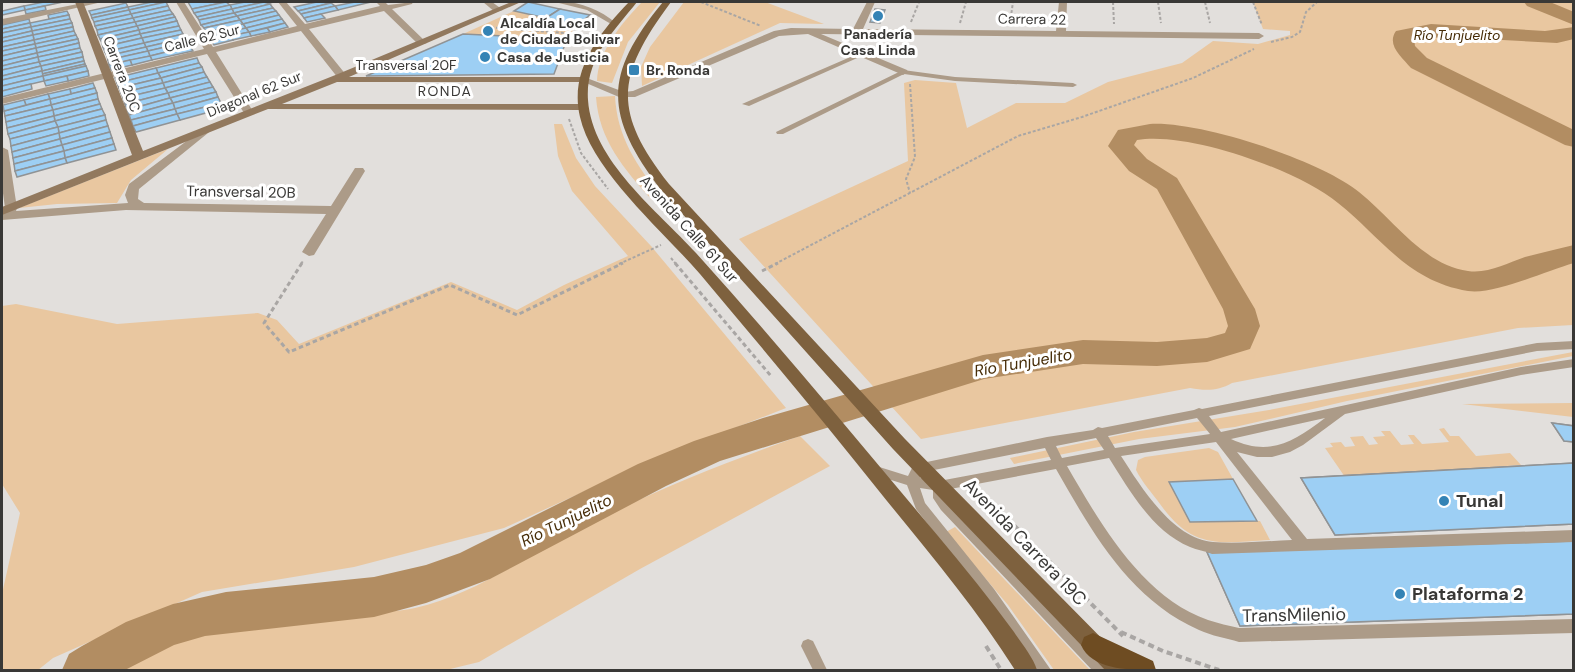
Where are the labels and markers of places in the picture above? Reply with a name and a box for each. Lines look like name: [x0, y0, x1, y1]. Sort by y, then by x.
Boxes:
marker: Panadería Casa Linda: [871, 9, 885, 23]
place label: Alcaldía Local de Ciudad Bolivar: [500, 14, 620, 48]
marker: Alcaldía Local de Ciudad Bolivar: [481, 24, 495, 38]
place label: Panadería Casa Linda: [840, 25, 916, 59]
place label: Casa de Justicia: [497, 48, 609, 66]
marker: Casa de Justicia: [478, 50, 492, 64]
place label: Br. Ronda: [646, 61, 710, 79]
marker: Br. Ronda: [627, 63, 641, 77]
place label: Tunal: [1456, 489, 1503, 513]
marker: Tunal: [1437, 494, 1451, 508]
place label: Plataforma 2: [1412, 582, 1523, 606]
marker: Plataforma 2: [1393, 587, 1407, 601]

